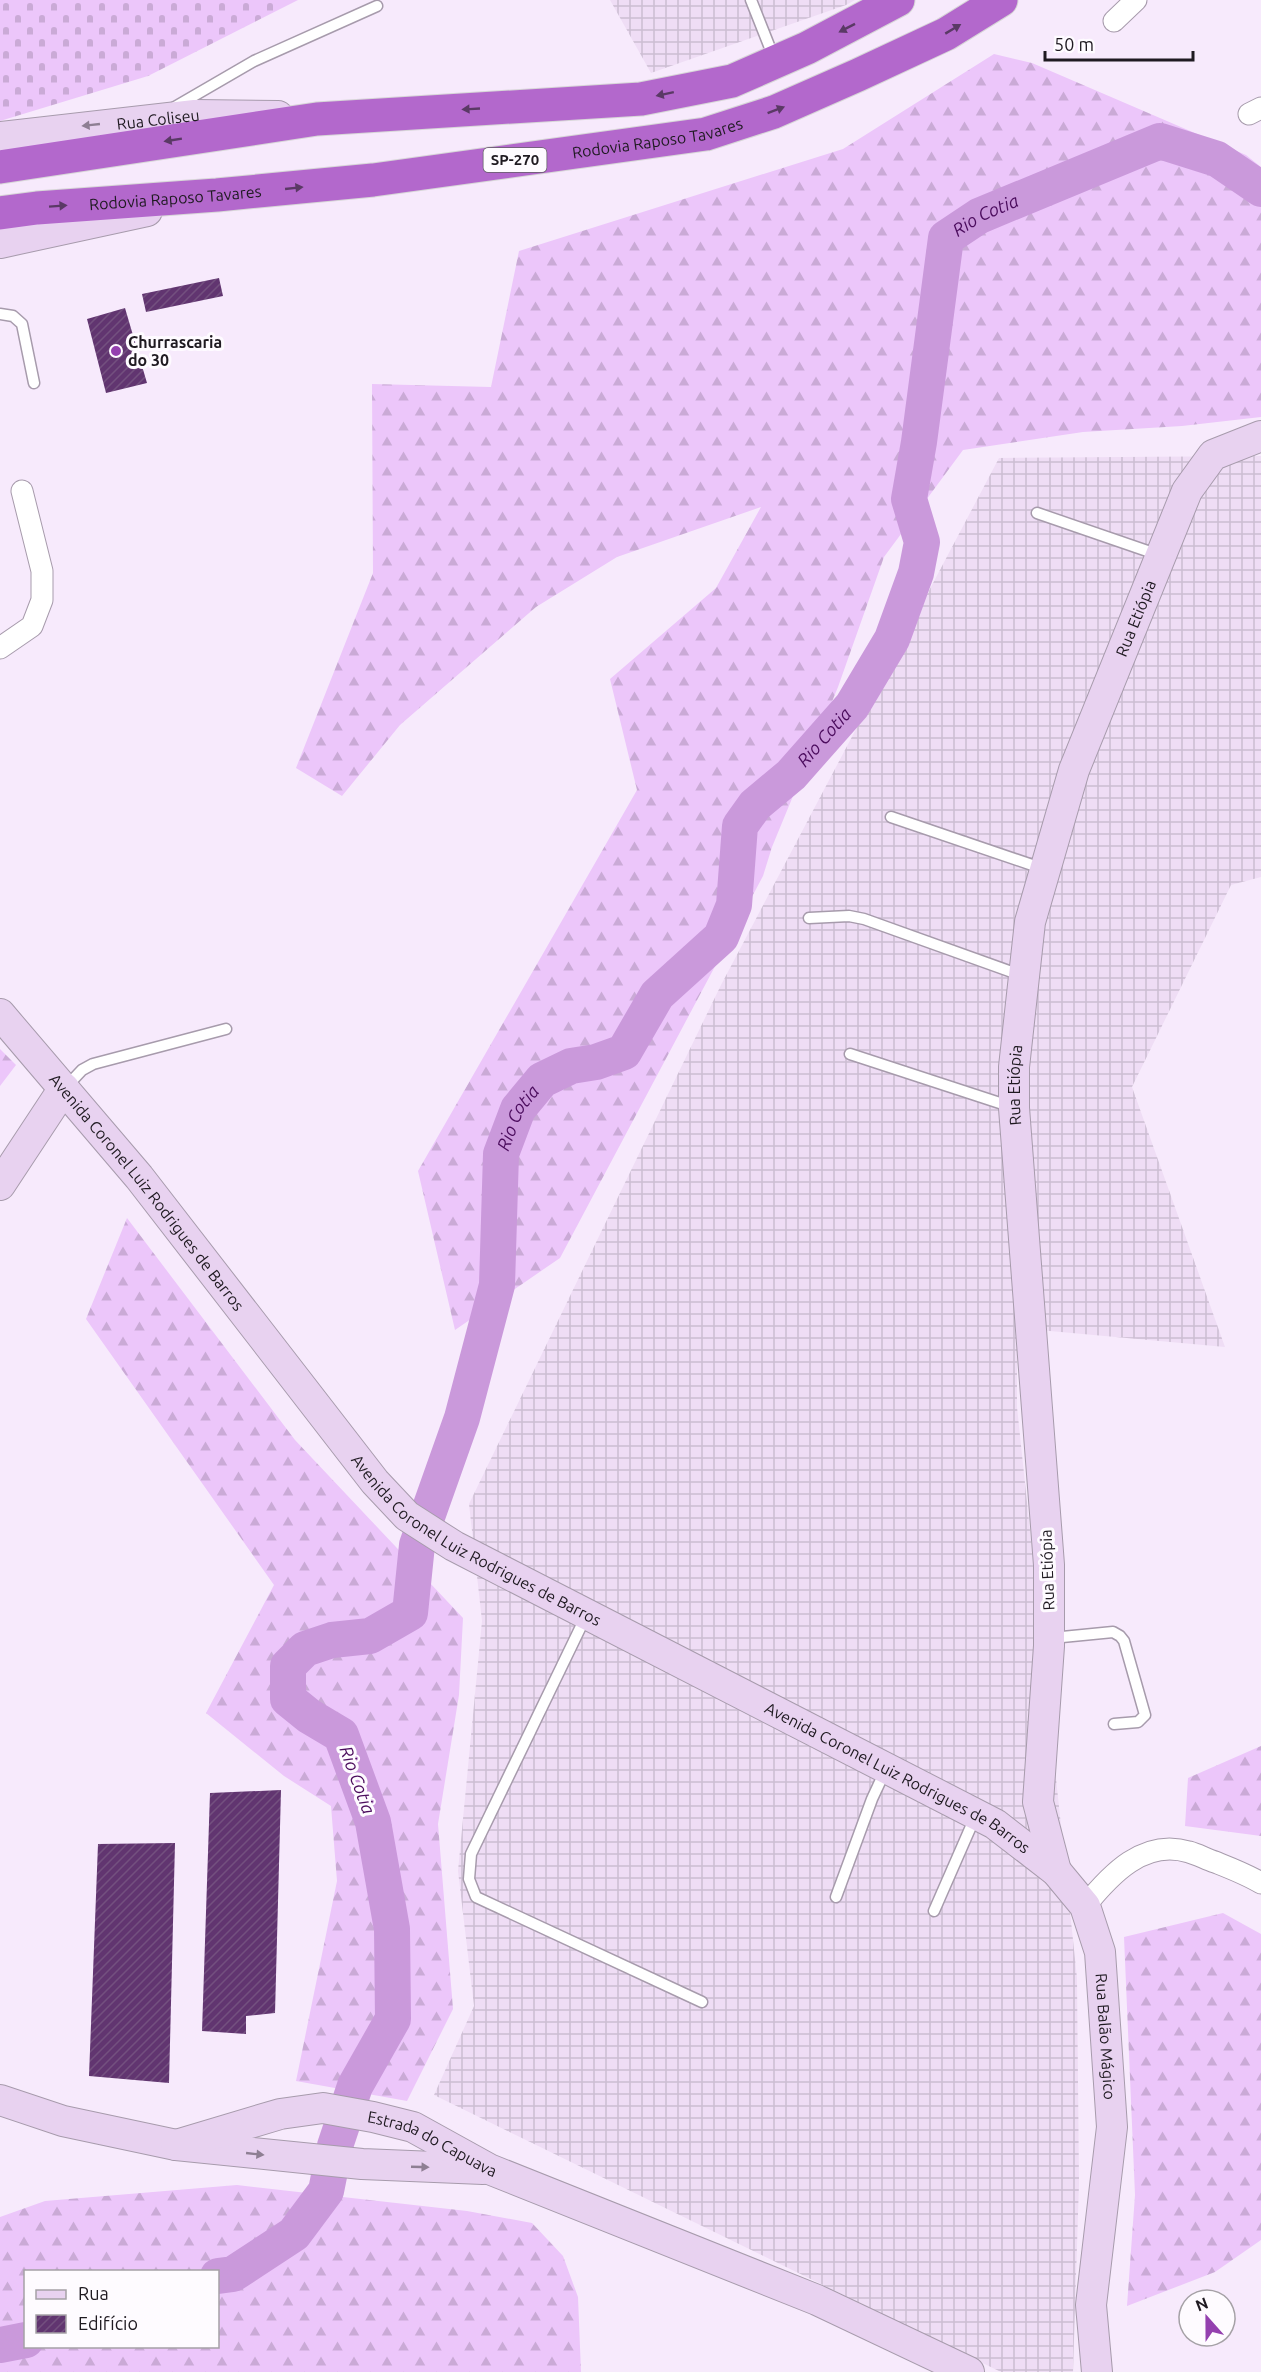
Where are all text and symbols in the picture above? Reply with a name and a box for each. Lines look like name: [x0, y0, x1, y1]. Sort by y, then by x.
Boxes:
one-way arrow: [838, 23, 855, 32]
one-way arrow: [945, 24, 961, 35]
scale bar: [1045, 24, 1194, 62]
text: 50 m: [1054, 34, 1094, 54]
one-way arrow: [655, 90, 674, 99]
one-way arrow: [461, 105, 480, 114]
one-way arrow: [767, 105, 785, 115]
street label: Rua Coliseu: [116, 106, 200, 133]
street label: Rodovia Raposo Tavares: [571, 114, 745, 161]
one-way arrow: [82, 121, 101, 130]
one-way arrow: [163, 136, 182, 145]
road number: SP-270: [484, 148, 546, 172]
street label: Rodovia Raposo Tavares: [88, 182, 262, 213]
one-way arrow: [285, 183, 304, 193]
water label: Rio Cotia: [948, 190, 1021, 240]
one-way arrow: [49, 202, 68, 211]
place label: Churrascaria do 30: [128, 333, 222, 369]
marker: Churrascaria do 30: [109, 344, 123, 358]
street label: Rua Etiópia: [1112, 577, 1159, 659]
water label: Rio Cotia: [793, 703, 855, 770]
street label: Rua Etiópia: [1005, 1044, 1025, 1126]
street label: Avenida Coronel Luiz Rodrigues de Barros: [46, 1070, 248, 1314]
water label: Rio Cotia: [492, 1081, 543, 1153]
street label: Avenida Coronel Luiz Rodrigues de Barros: [348, 1451, 604, 1629]
street label: Rua Etiópia: [1037, 1529, 1057, 1611]
street label: Avenida Coronel Luiz Rodrigues de Barros: [762, 1698, 1034, 1857]
water label: Rio Cotia: [336, 1743, 380, 1817]
street label: Rua Balão Mágico: [1092, 1972, 1119, 2100]
street label: Estrada do Capuava: [366, 2107, 500, 2180]
one-way arrow: [246, 2149, 265, 2158]
one-way arrow: [411, 2162, 430, 2171]
legend: [24, 2270, 219, 2348]
text: Rua: [78, 2283, 109, 2303]
north arrow: [1177, 2288, 1237, 2348]
text: N: [1193, 2293, 1210, 2315]
text: Edifício: [78, 2313, 138, 2333]

